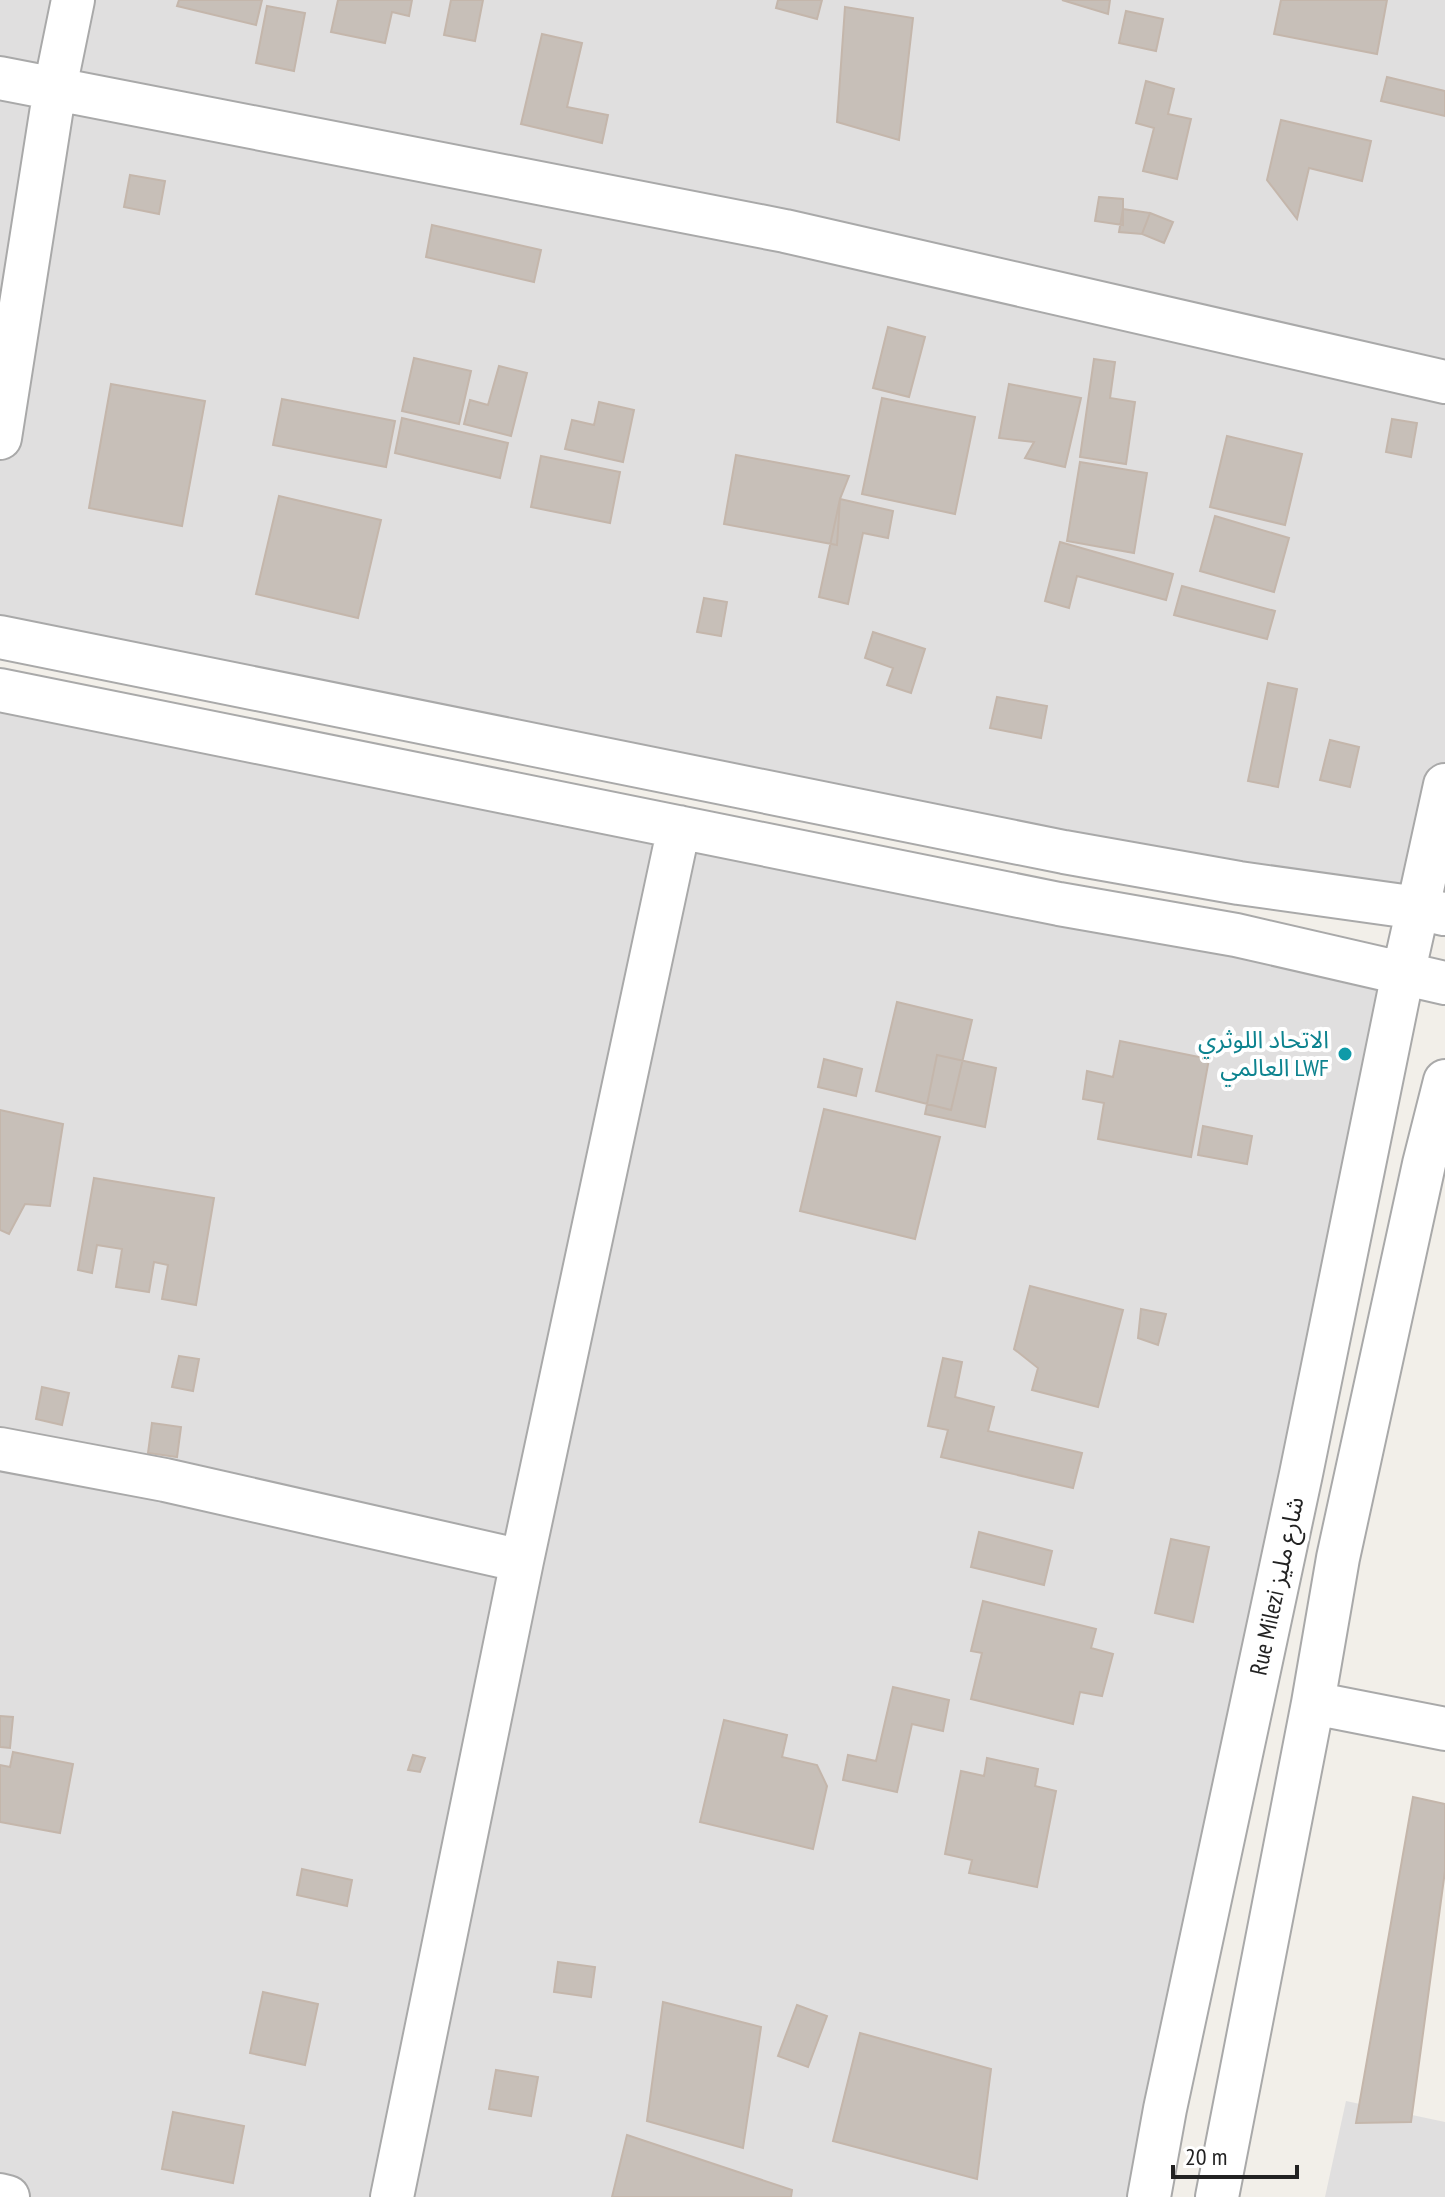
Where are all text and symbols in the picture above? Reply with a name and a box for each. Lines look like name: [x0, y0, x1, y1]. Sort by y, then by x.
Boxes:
place label: الاتحاد اللوثري العالمي LWF: [1198, 1024, 1329, 1087]
marker: الاتحاد اللوثري العالمي LWF: [1336, 1045, 1354, 1063]
street label: Rue Milezi شارع مليز: [1242, 1494, 1313, 1678]
scale bar: [1173, 2129, 1297, 2179]
text: 20 m: [1185, 2141, 1227, 2172]

